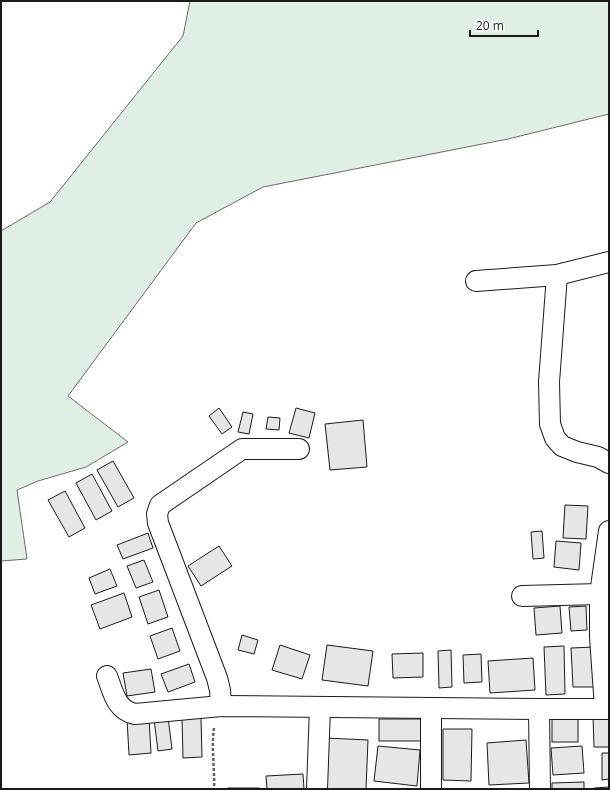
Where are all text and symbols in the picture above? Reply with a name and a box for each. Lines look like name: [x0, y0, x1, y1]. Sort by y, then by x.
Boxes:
scale bar: [470, 12, 538, 38]
text: 20 m: [476, 17, 504, 34]

